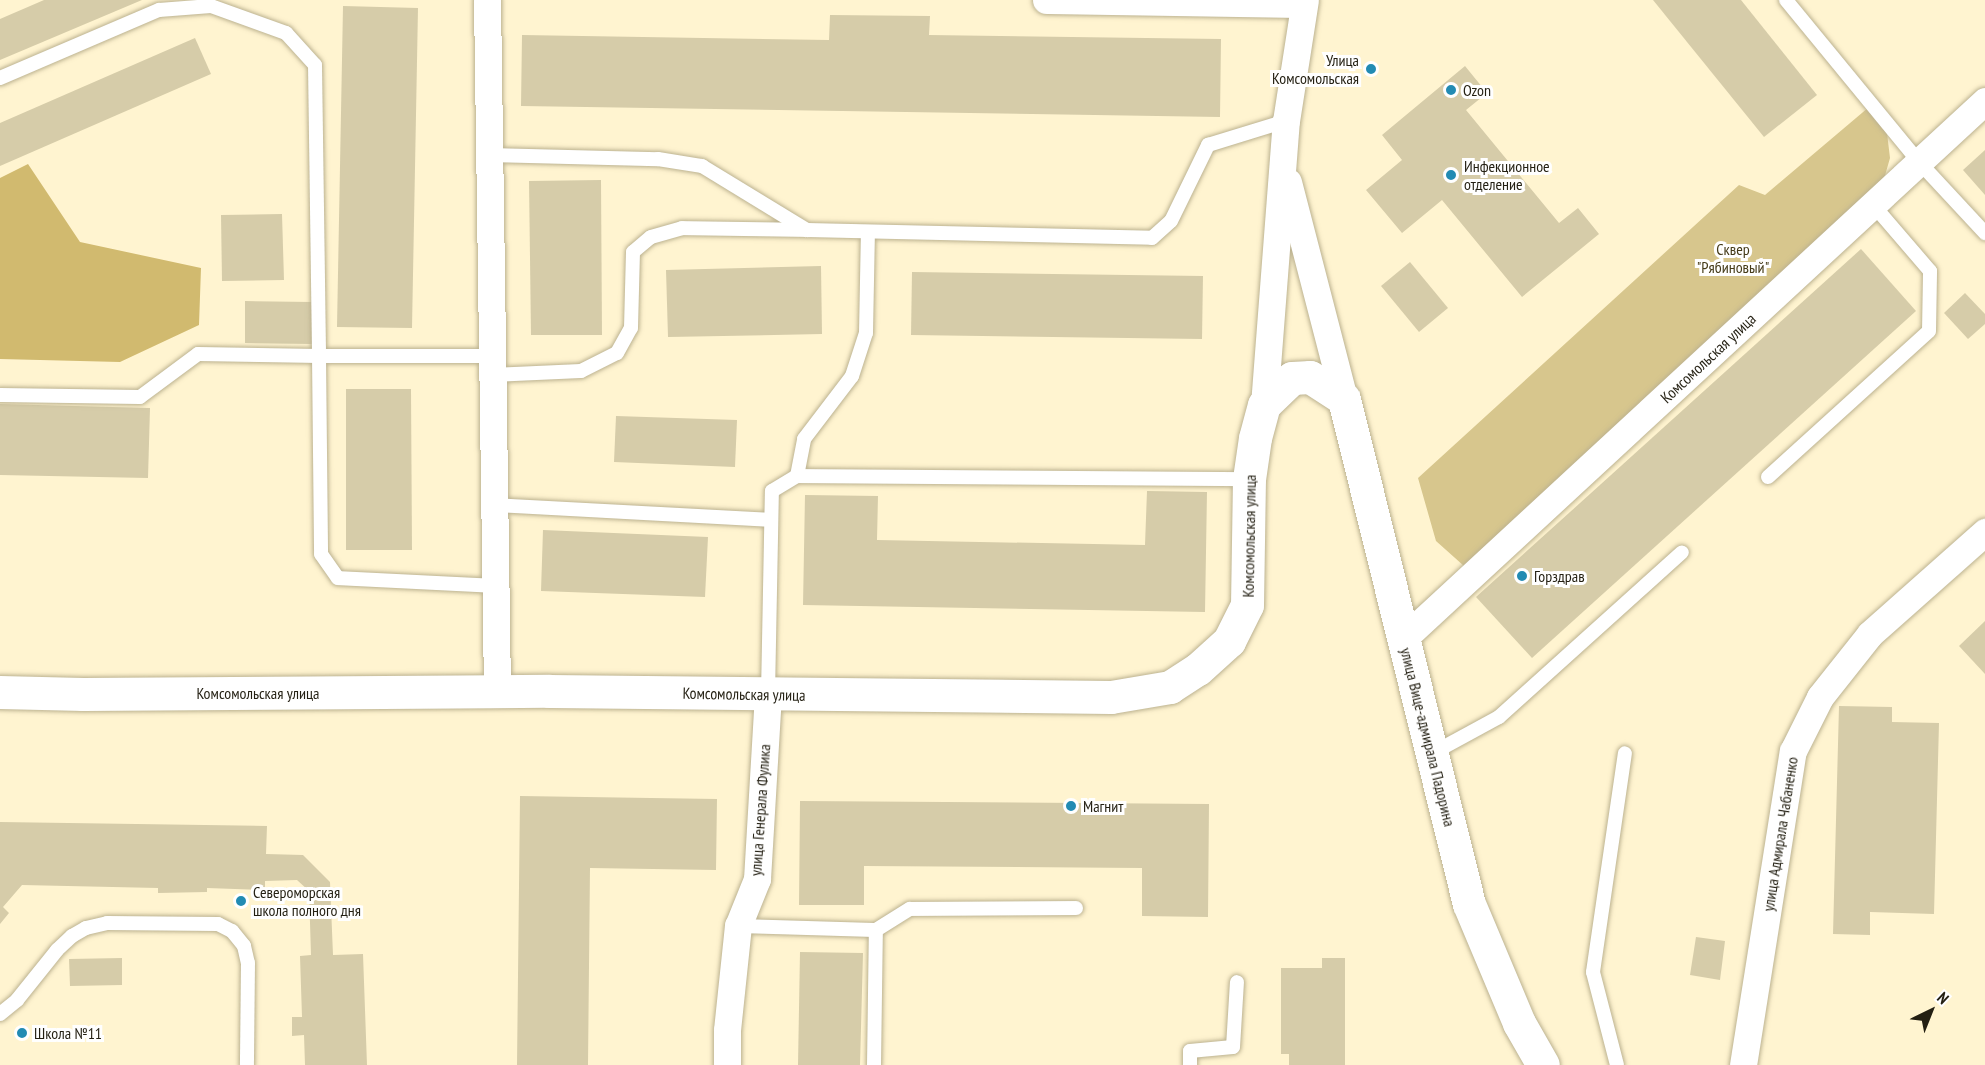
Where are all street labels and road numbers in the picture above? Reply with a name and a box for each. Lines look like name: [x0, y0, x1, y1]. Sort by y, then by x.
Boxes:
street label: Комсомольская улица: [1656, 309, 1760, 407]
street label: Комсомольская улица: [1238, 474, 1260, 598]
street label: улица Вице-адмирала Падорина: [1396, 646, 1460, 828]
street label: Комсомольская улица: [196, 683, 320, 703]
street label: Комсомольская улица: [682, 683, 806, 705]
street label: улица Генерала Фулика: [746, 743, 774, 877]
street label: улица Адмирала Чабаненко: [1758, 755, 1802, 913]

